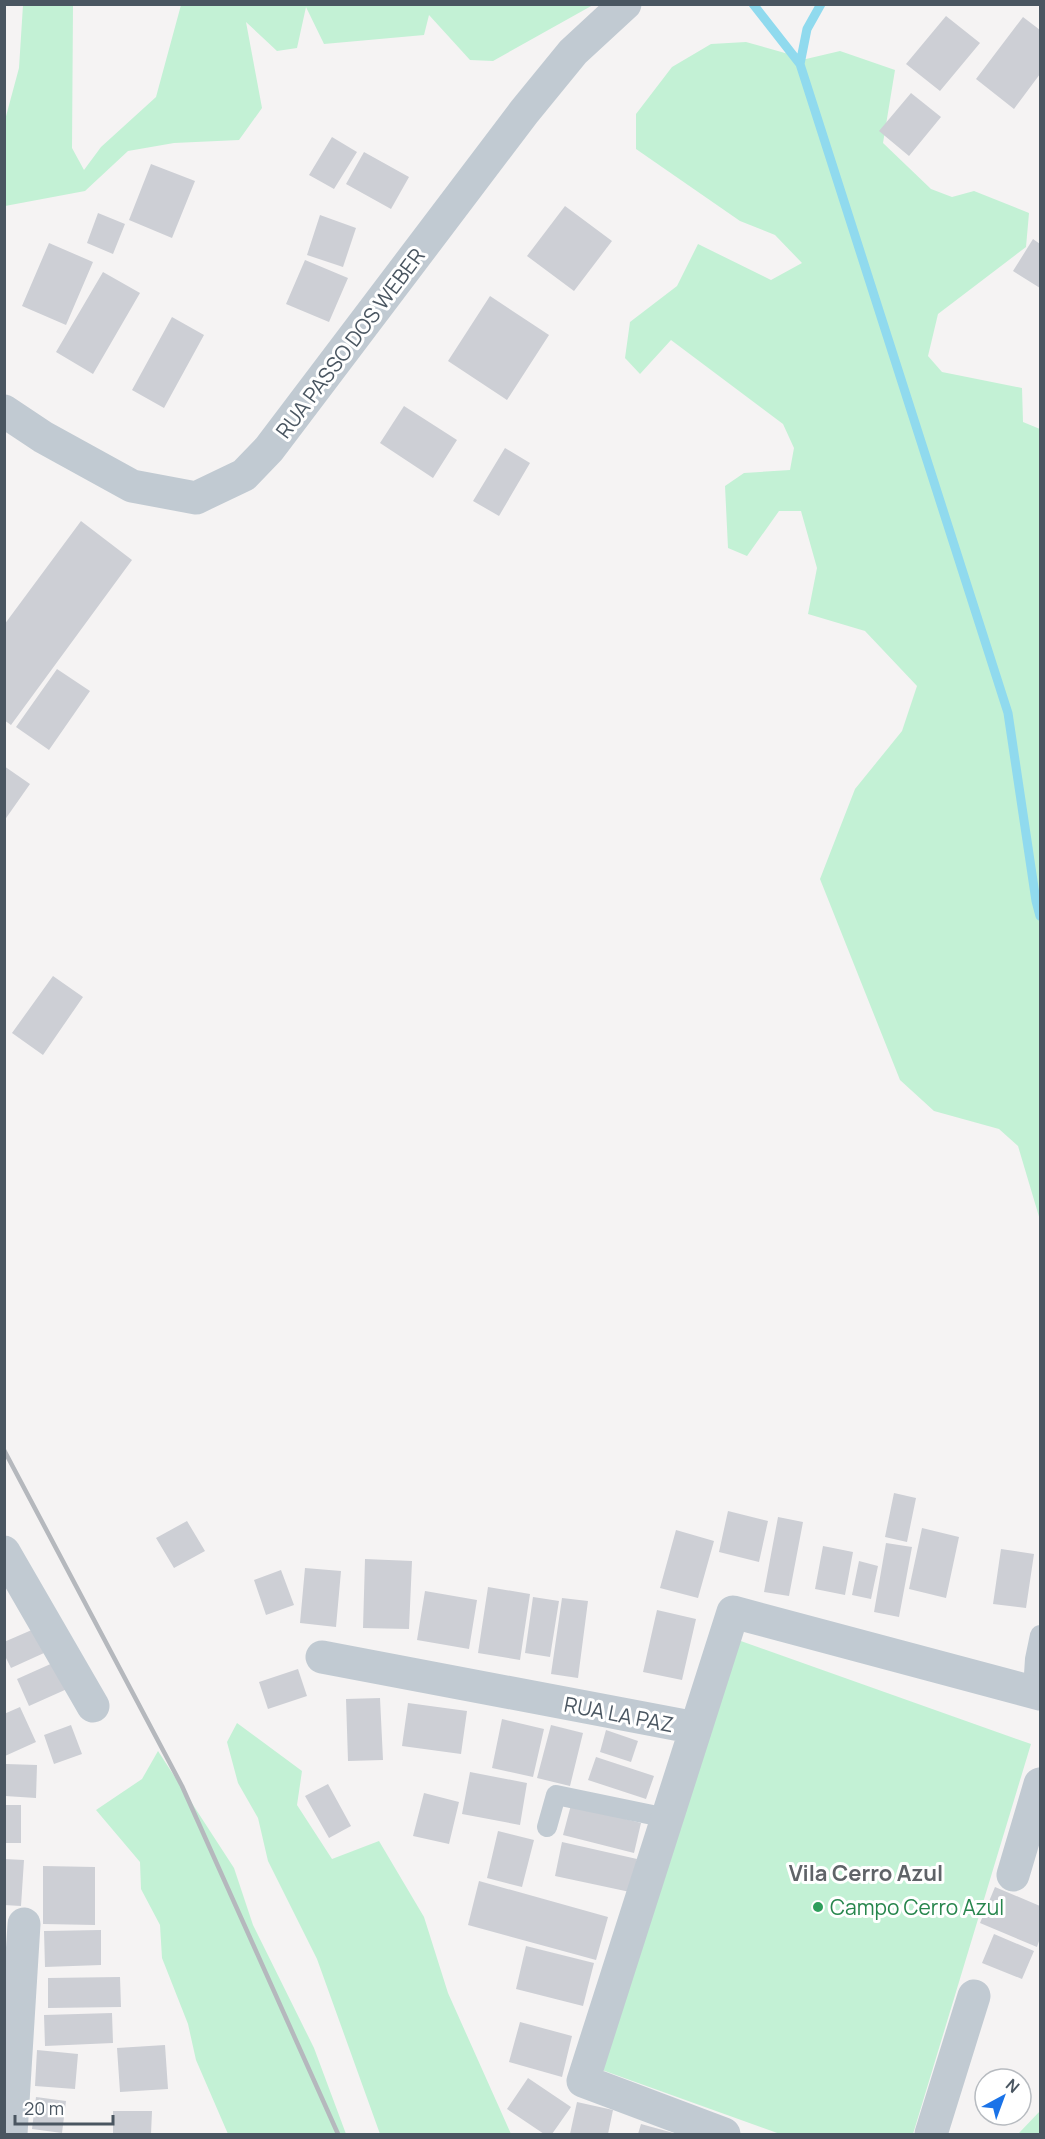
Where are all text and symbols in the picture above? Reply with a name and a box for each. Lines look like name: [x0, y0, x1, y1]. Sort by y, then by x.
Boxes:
street label: RUA PASSO DOS WEBER: [269, 242, 431, 444]
street label: RUA LA PAZ: [562, 1690, 676, 1738]
district label: Vila Cerro Azul: [789, 1858, 943, 1888]
place label: Campo Cerro Azul: [830, 1893, 1004, 1921]
marker: Campo Cerro Azul: [811, 1900, 825, 1914]
north arrow: [973, 2067, 1033, 2127]
text: N: [1001, 2074, 1024, 2098]
scale bar: [15, 2088, 112, 2126]
text: 20 m: [24, 2096, 64, 2120]

